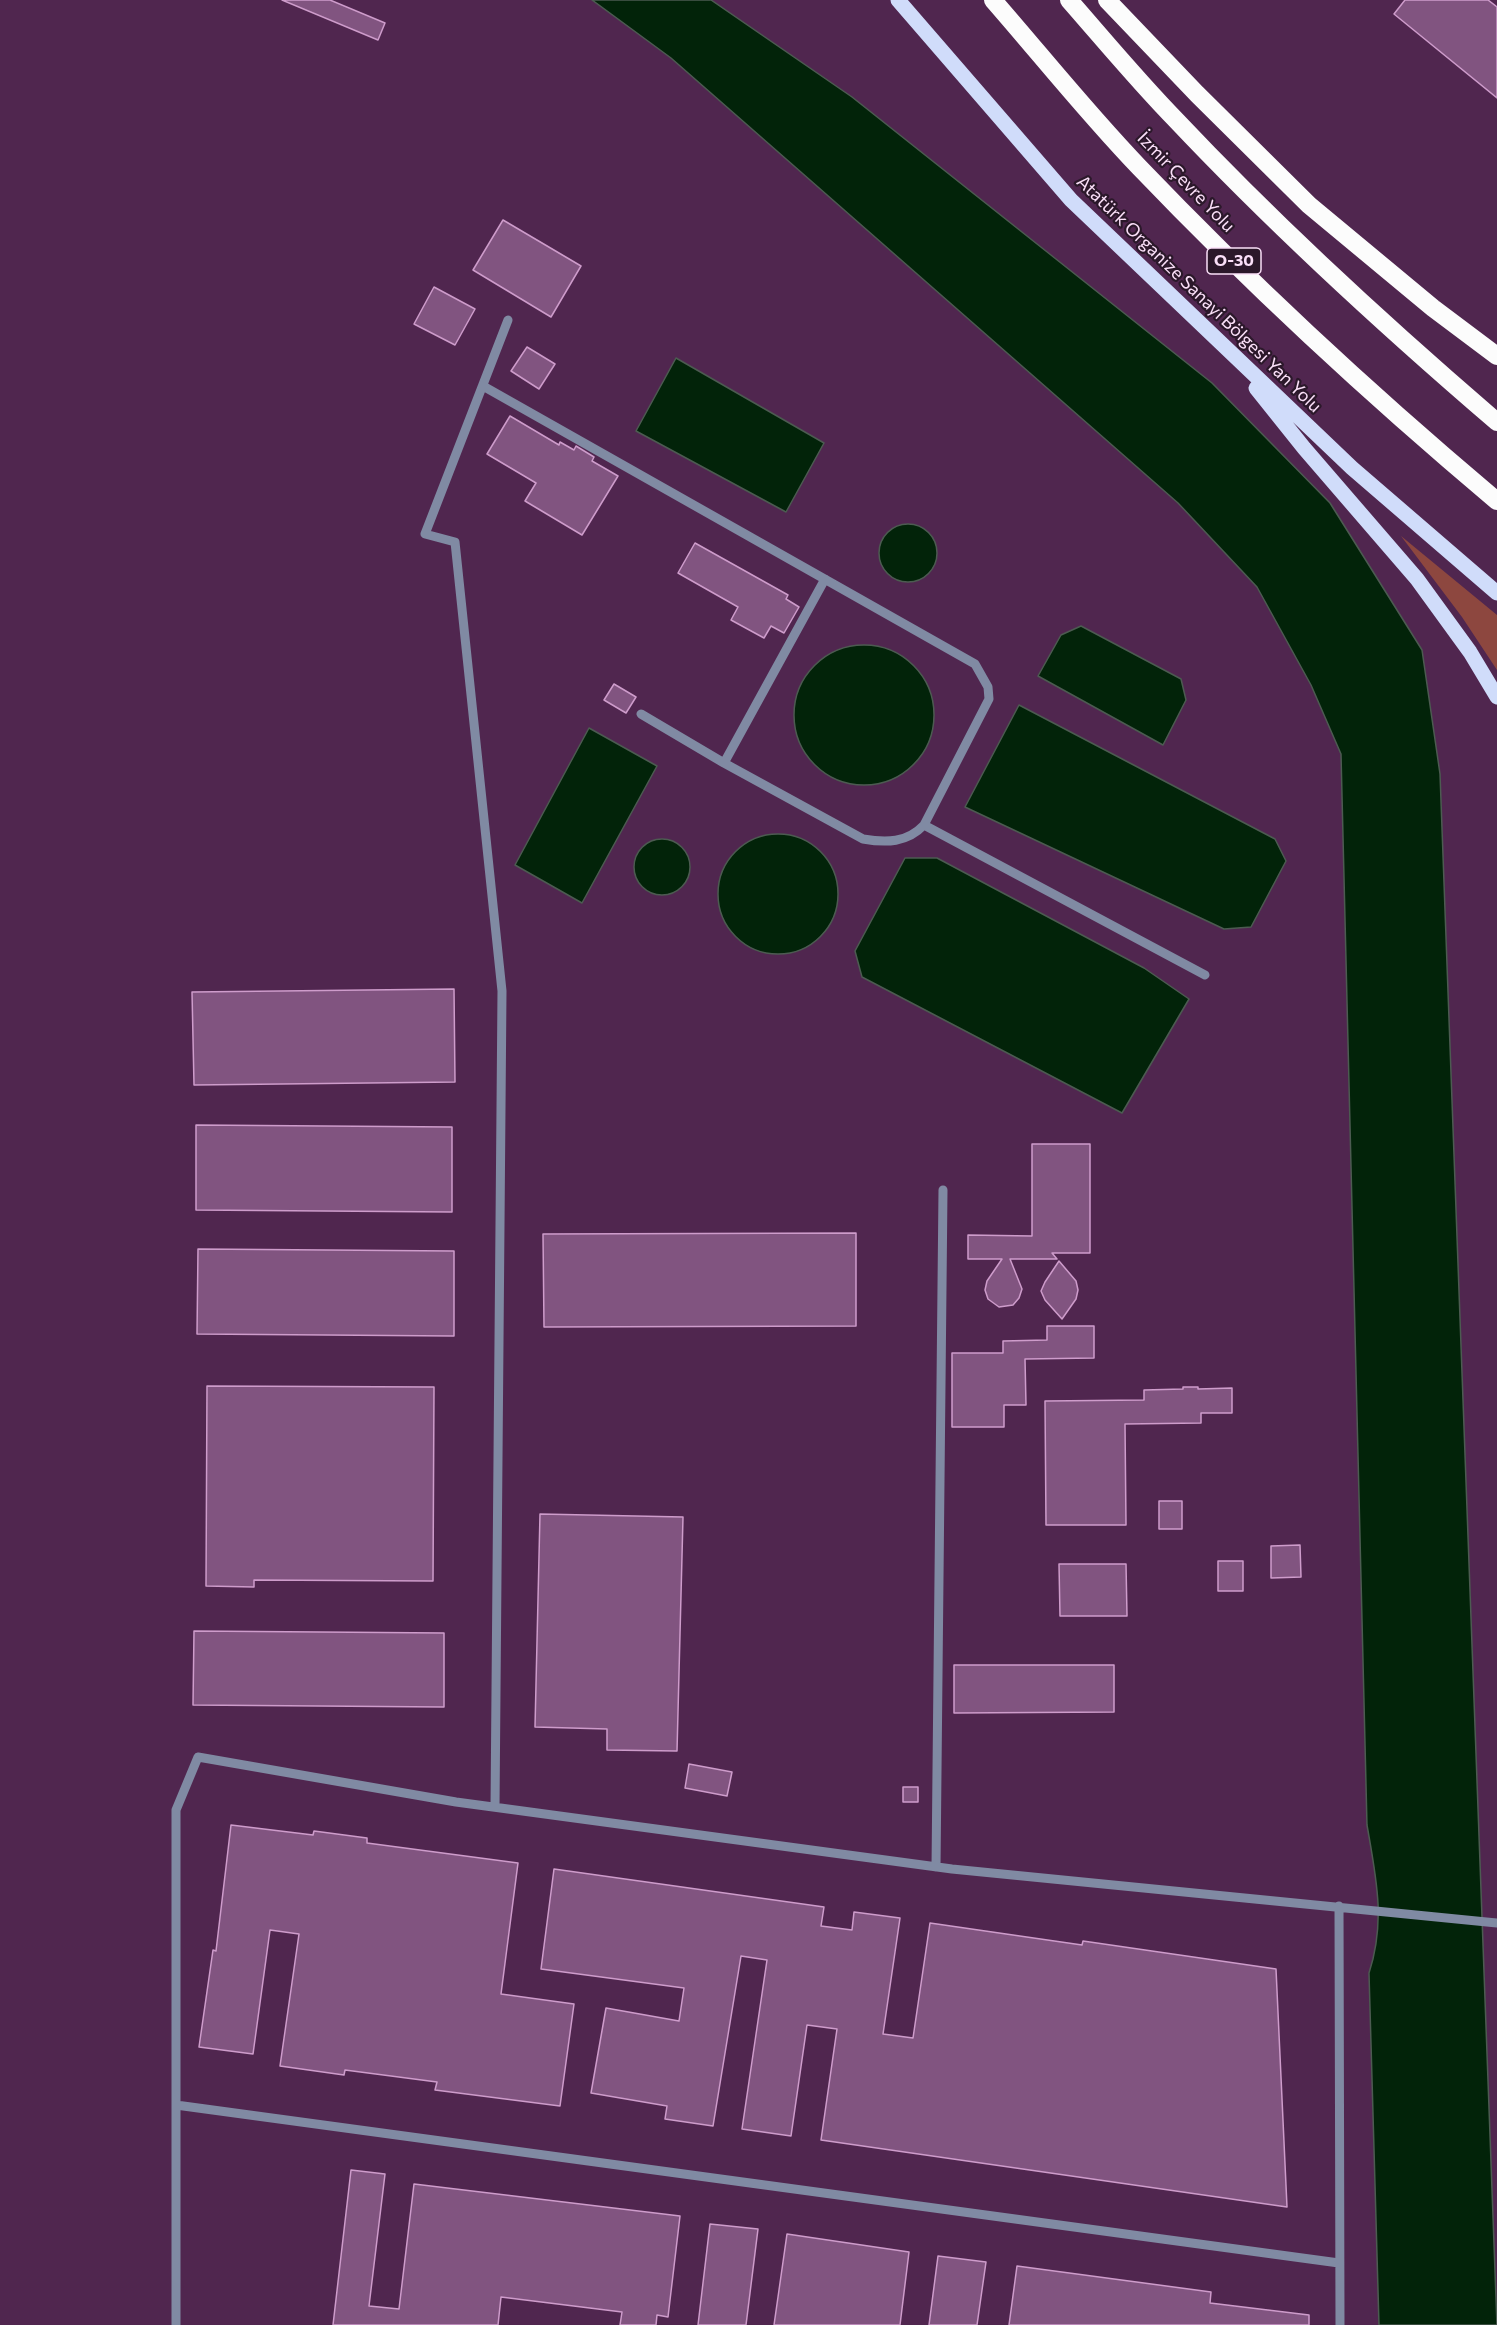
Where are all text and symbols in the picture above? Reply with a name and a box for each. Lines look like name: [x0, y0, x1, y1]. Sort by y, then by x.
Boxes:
street label: İzmir Çevre Yolu: [1133, 127, 1239, 237]
street label: Atatürk Organize Sanayi Bölgesi Yan Yolu: [1072, 171, 1326, 417]
road number: O-30: [1207, 248, 1261, 274]

